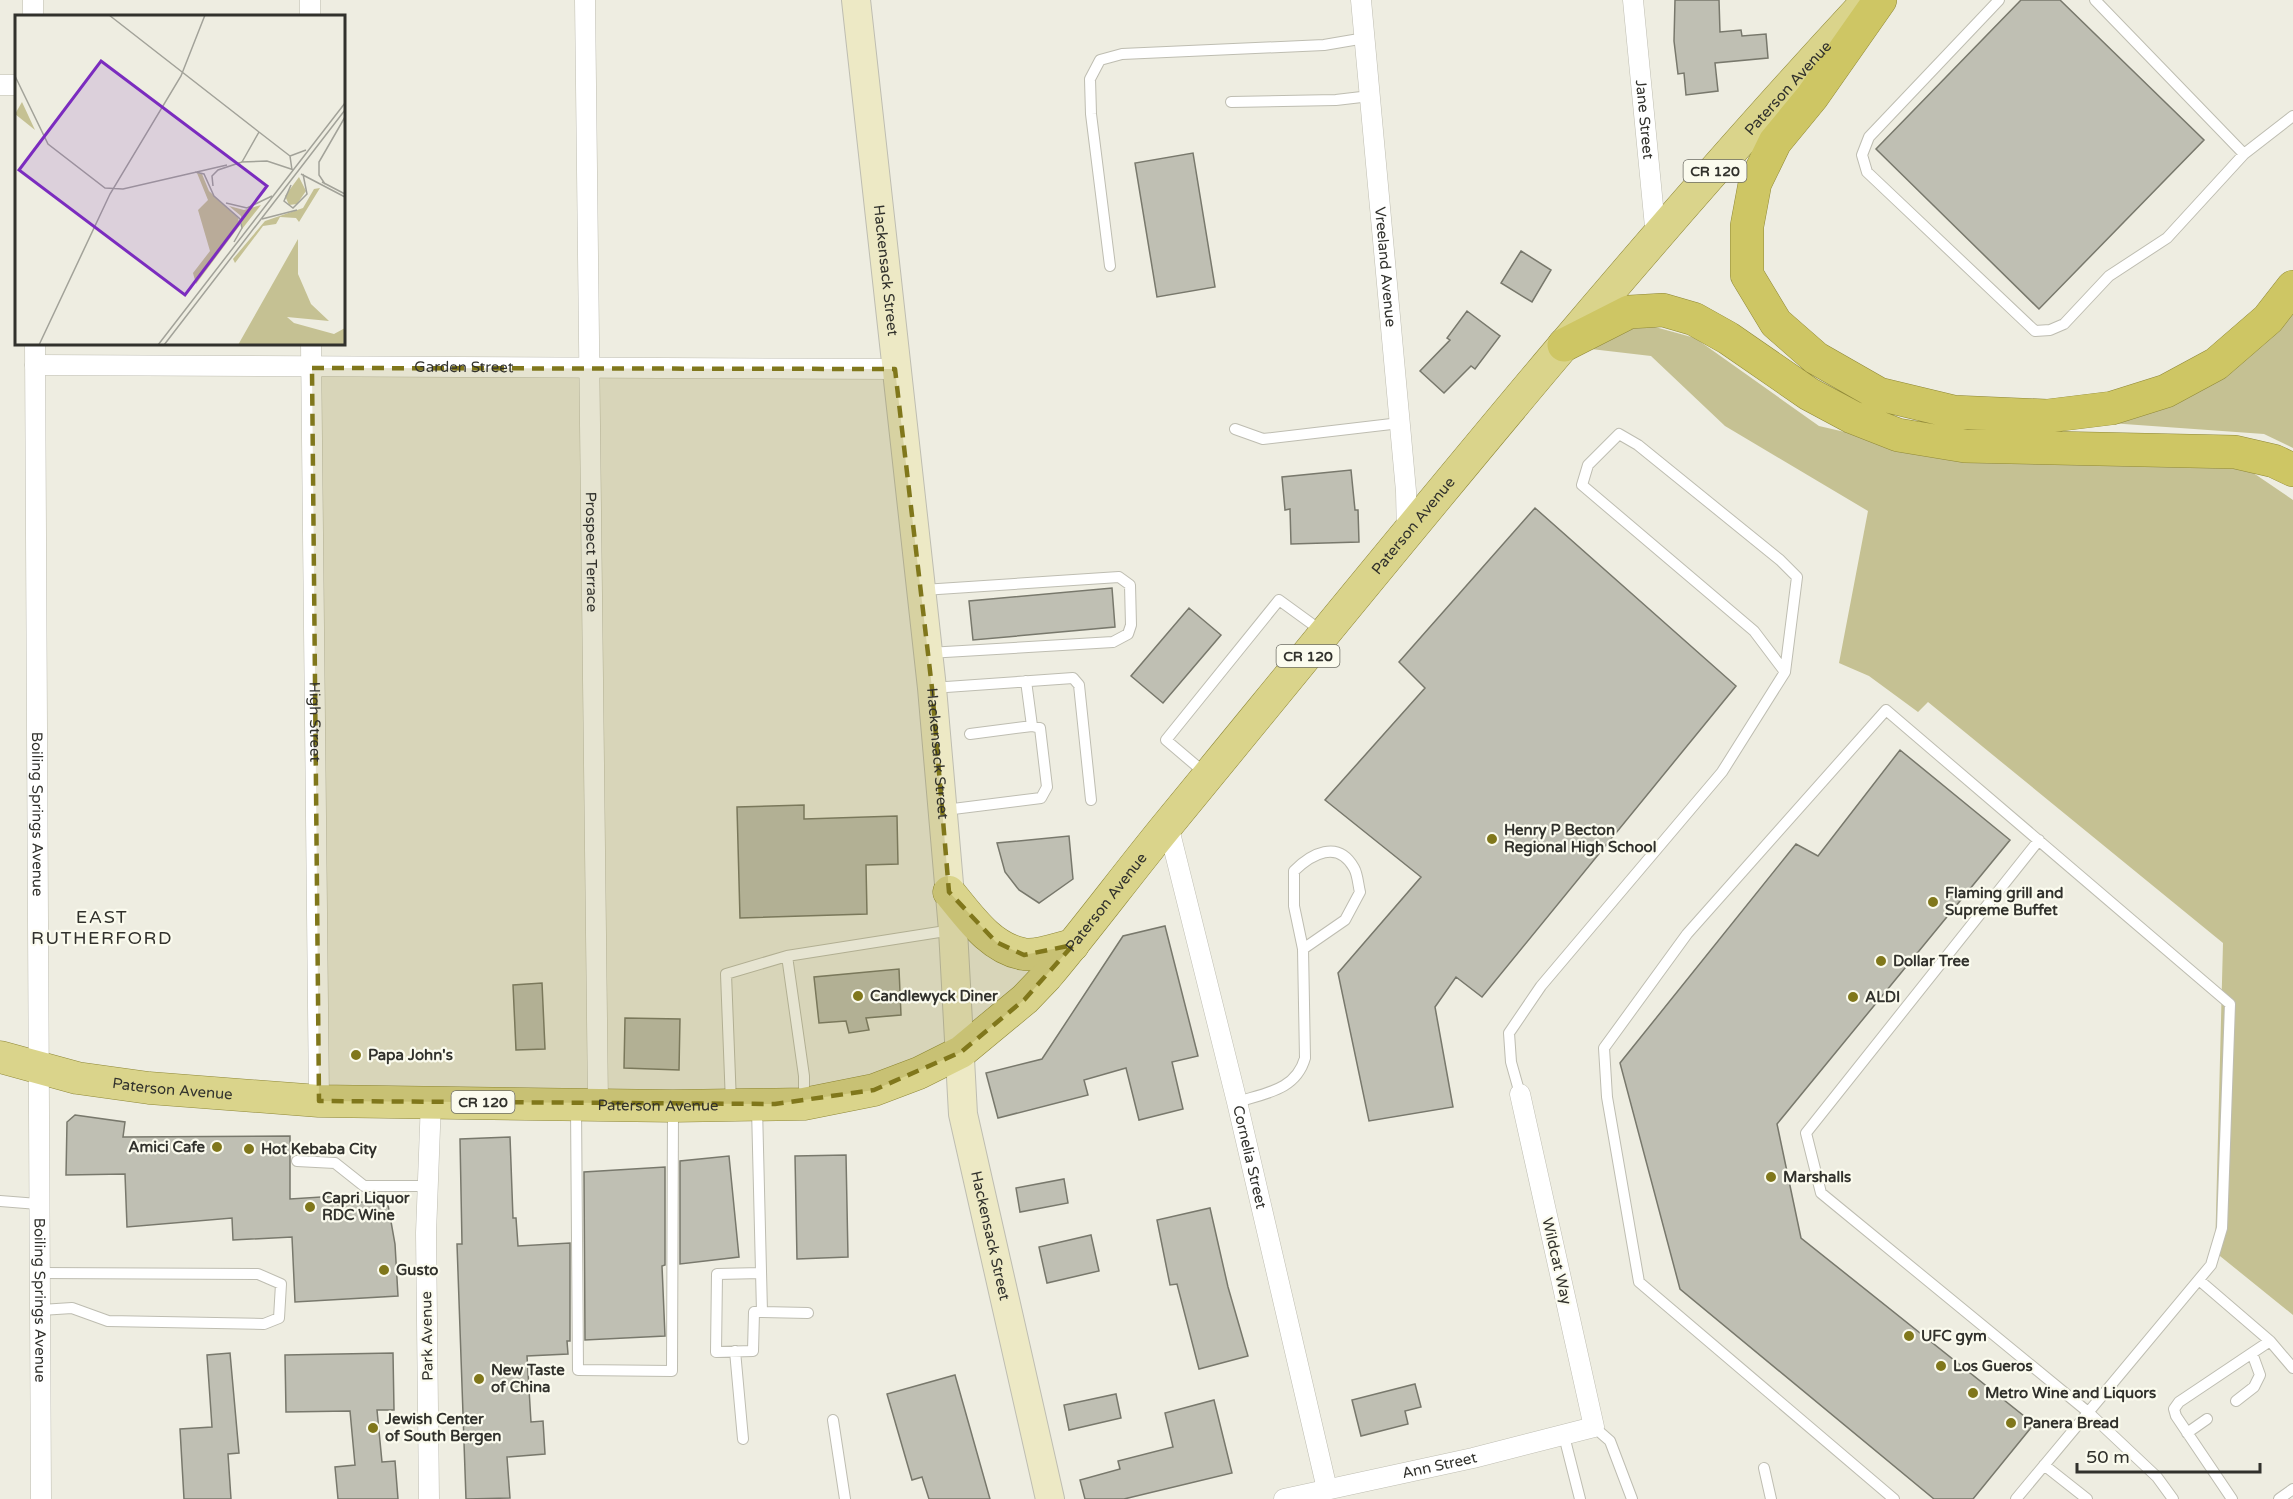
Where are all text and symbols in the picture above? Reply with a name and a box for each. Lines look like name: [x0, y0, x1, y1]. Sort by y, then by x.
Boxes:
inset map: [15, 15, 345, 345]
street label: Paterson Avenue: [1741, 37, 1835, 139]
street label: Jane Street: [1632, 79, 1657, 160]
road number: CR 120: [1684, 160, 1746, 182]
street label: Hackensack Street: [870, 204, 902, 337]
street label: Vreeland Avenue: [1371, 206, 1400, 328]
street label: Garden Street: [414, 358, 514, 376]
street label: Paterson Avenue: [1368, 473, 1459, 578]
street label: Prospect Terrace: [582, 492, 601, 612]
road number: CR 120: [1276, 645, 1340, 667]
street label: High Street: [306, 682, 324, 763]
street label: Hackensack Street: [923, 687, 952, 820]
street label: Boiling Springs Avenue: [28, 732, 47, 896]
place label: Henry P Becton Regional High School: [1504, 821, 1656, 857]
marker: Henry P Becton Regional High School: [1485, 832, 1499, 846]
street label: Paterson Avenue: [1062, 849, 1151, 955]
place label: Flaming grill and Supreme Buffet: [1945, 884, 2064, 920]
marker: Flaming grill and Supreme Buffet: [1926, 895, 1940, 909]
district label: EAST RUTHERFORD: [31, 906, 173, 949]
place label: Dollar Tree: [1893, 952, 1970, 970]
marker: Dollar Tree: [1874, 954, 1888, 968]
place label: Candlewyck Diner: [870, 987, 998, 1006]
place label: ALDI: [1865, 988, 1900, 1006]
marker: Candlewyck Diner: [851, 989, 865, 1003]
marker: ALDI: [1846, 990, 1860, 1004]
place label: Papa John's: [368, 1046, 453, 1065]
marker: Papa John's: [349, 1048, 363, 1062]
street label: Paterson Avenue: [111, 1074, 233, 1103]
road number: CR 120: [452, 1091, 514, 1113]
street label: Paterson Avenue: [597, 1096, 719, 1115]
street label: Cornelia Street: [1229, 1104, 1271, 1211]
place label: Amici Cafe: [128, 1138, 206, 1156]
marker: Amici Cafe: [210, 1140, 224, 1154]
place label: Hot Kebaba City: [261, 1140, 377, 1159]
marker: Hot Kebaba City: [242, 1142, 256, 1156]
place label: Marshalls: [1783, 1168, 1851, 1186]
street label: Hackensack Street: [967, 1169, 1014, 1302]
marker: Marshalls: [1764, 1170, 1778, 1184]
place label: Capri Liquor RDC Wine: [322, 1189, 410, 1224]
marker: Capri Liquor RDC Wine: [303, 1200, 317, 1214]
street label: Wildcat Way: [1538, 1216, 1576, 1306]
street label: Boiling Springs Avenue: [31, 1218, 49, 1382]
place label: Gusto: [396, 1261, 438, 1279]
marker: Gusto: [377, 1263, 391, 1277]
street label: Park Avenue: [417, 1291, 437, 1381]
place label: UFC gym: [1921, 1327, 1987, 1346]
marker: UFC gym: [1902, 1329, 1916, 1343]
place label: Los Gueros: [1953, 1357, 2033, 1375]
marker: Los Gueros: [1934, 1359, 1948, 1373]
place label: New Taste of China: [491, 1361, 565, 1396]
marker: New Taste of China: [472, 1372, 486, 1386]
place label: Metro Wine and Liquors: [1985, 1384, 2156, 1403]
marker: Metro Wine and Liquors: [1966, 1386, 1980, 1400]
place label: Jewish Center of South Bergen: [384, 1410, 501, 1446]
place label: Panera Bread: [2023, 1414, 2119, 1432]
marker: Panera Bread: [2004, 1416, 2018, 1430]
marker: Jewish Center of South Bergen: [366, 1421, 380, 1435]
scale bar: [2077, 1436, 2260, 1474]
text: 50 m: [2086, 1446, 2130, 1468]
street label: Ann Street: [1400, 1448, 1479, 1482]

